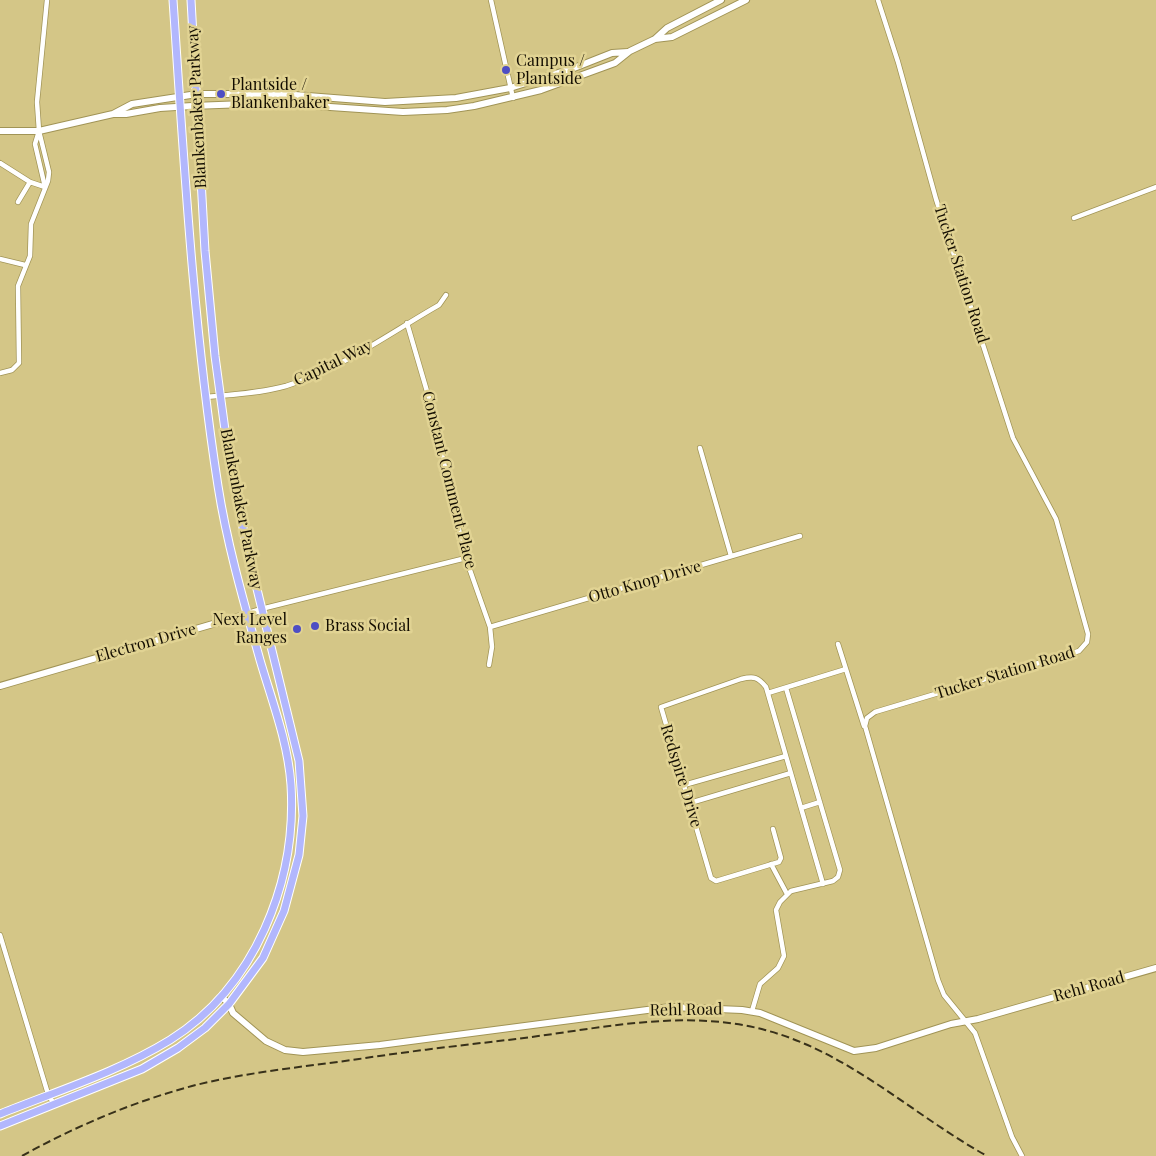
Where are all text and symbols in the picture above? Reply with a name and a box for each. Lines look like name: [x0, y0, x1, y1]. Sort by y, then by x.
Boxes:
street label: Blankenbaker Parkway: [183, 25, 211, 189]
place label: Campus / Plantside: [516, 51, 585, 89]
marker: Campus / Plantside: [500, 64, 512, 76]
place label: Plantside / Blankenbaker: [231, 75, 329, 113]
marker: Plantside / Blankenbaker: [215, 88, 227, 100]
street label: Tucker Station Road: [930, 202, 992, 346]
street label: Capital Way: [291, 336, 375, 390]
street label: Constant Comment Place: [418, 389, 480, 571]
street label: Blankenbaker Parkway: [216, 427, 266, 591]
street label: Otto Knop Drive: [586, 557, 704, 607]
place label: Next Level Ranges: [212, 610, 287, 648]
place label: Brass Social: [325, 616, 411, 636]
street label: Electron Drive: [93, 619, 199, 667]
marker: Brass Social: [309, 620, 321, 632]
marker: Next Level Ranges: [291, 623, 303, 635]
street label: Tucker Station Road: [933, 643, 1077, 703]
street label: Redspire Drive: [656, 722, 706, 830]
street label: Rehl Road: [1051, 968, 1127, 1006]
street label: Rehl Road: [649, 1000, 723, 1020]

